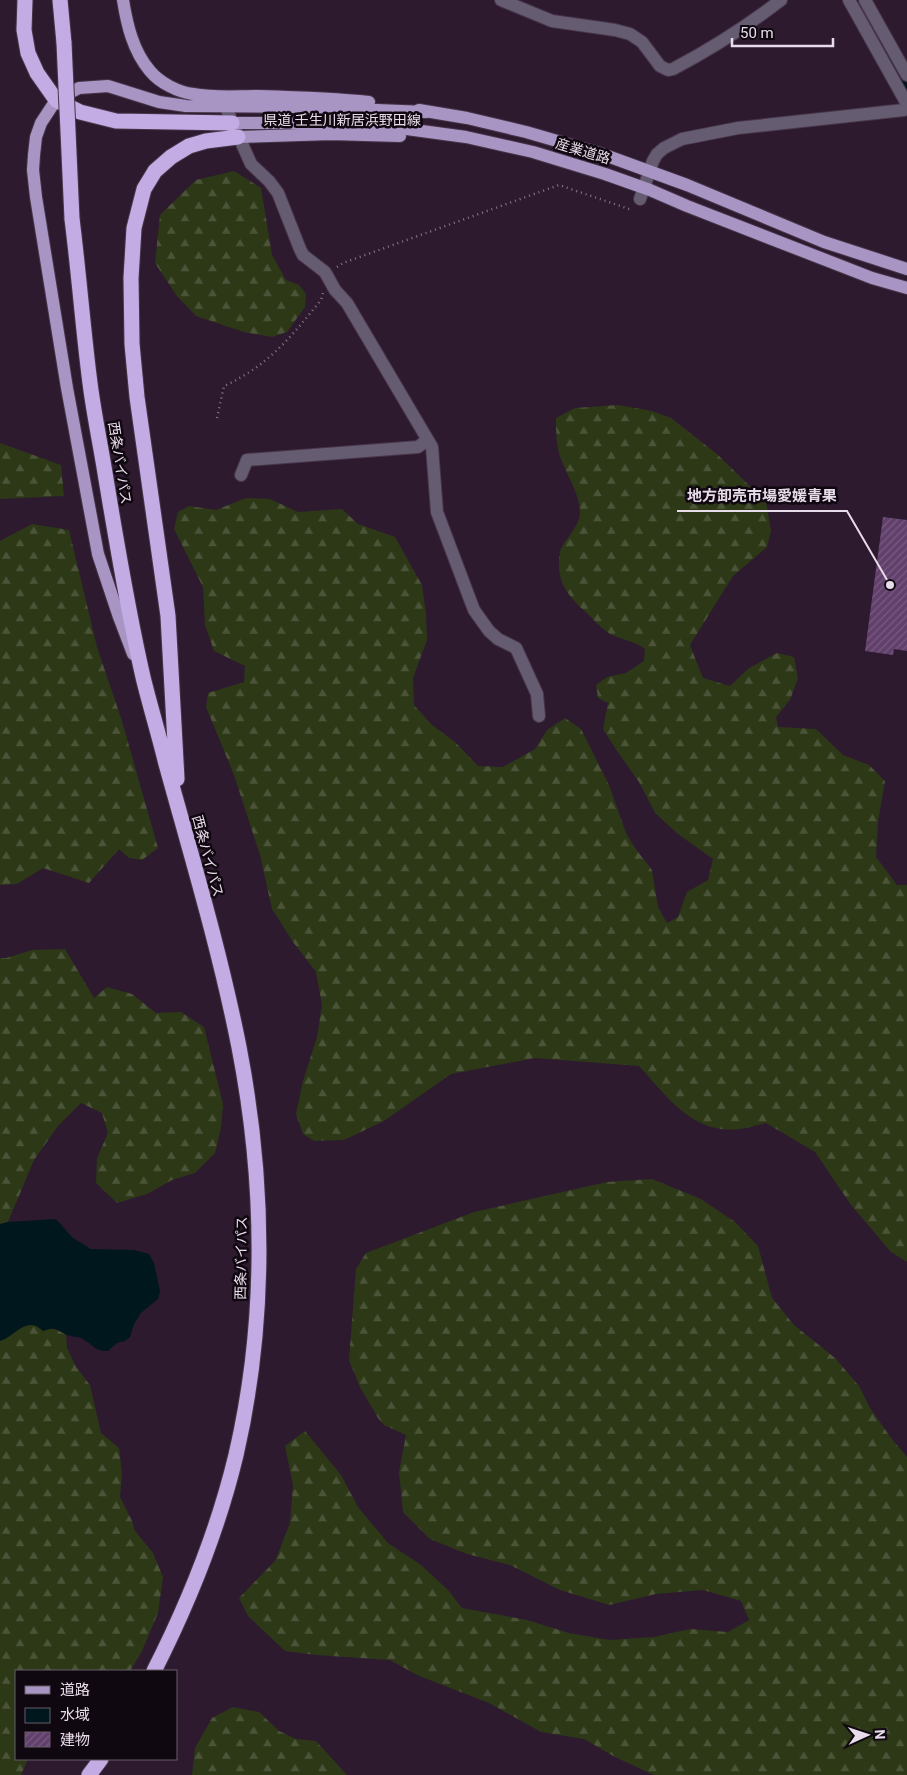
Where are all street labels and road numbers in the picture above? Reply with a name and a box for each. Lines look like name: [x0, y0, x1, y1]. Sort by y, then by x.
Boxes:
street label: 県道 壬生川新居浜野田線: [263, 112, 421, 128]
street label: 産業道路: [554, 135, 612, 167]
street label: 西条バイパス: [106, 420, 134, 506]
street label: 西条バイパス: [189, 813, 227, 899]
street label: 西条バイパス: [232, 1216, 250, 1300]

